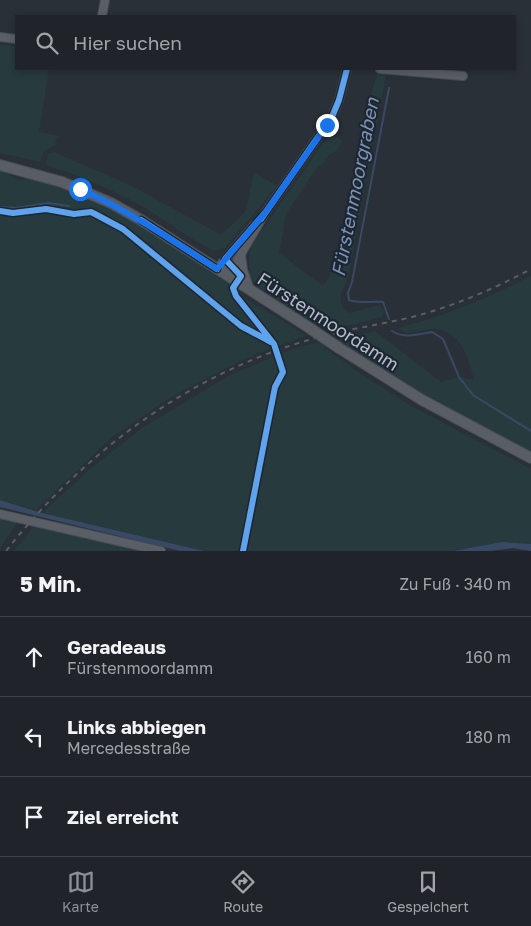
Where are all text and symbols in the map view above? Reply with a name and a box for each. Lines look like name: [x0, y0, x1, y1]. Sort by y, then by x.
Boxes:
search box: [15, 15, 516, 70]
icon: search: [33, 29, 61, 57]
text: Hier suchen: [73, 31, 182, 54]
water label: Fürstenmoorgraben: [326, 94, 383, 278]
route end: [316, 114, 339, 137]
route start: [69, 178, 92, 201]
street label: Fürstenmoordamm: [254, 267, 403, 375]
text: 5 Min.: [20, 571, 82, 597]
text: Zu Fuß · 340 m: [400, 574, 511, 594]
text: Geradeaus: [67, 635, 166, 658]
icon: ahead: [20, 643, 48, 671]
text: 160 m: [465, 647, 511, 667]
text: Fürstenmoordamm: [67, 658, 213, 678]
text: Links abbiegen: [67, 715, 206, 738]
icon: left: [20, 723, 48, 751]
text: 180 m: [465, 727, 511, 747]
text: Mercedesstraße: [67, 738, 190, 758]
icon: arrive: [20, 803, 48, 831]
text: Ziel erreicht: [67, 805, 179, 828]
tab: Karte: [62, 868, 99, 915]
tab: Route: [223, 868, 263, 915]
tab: Gespeichert: [387, 868, 469, 915]

